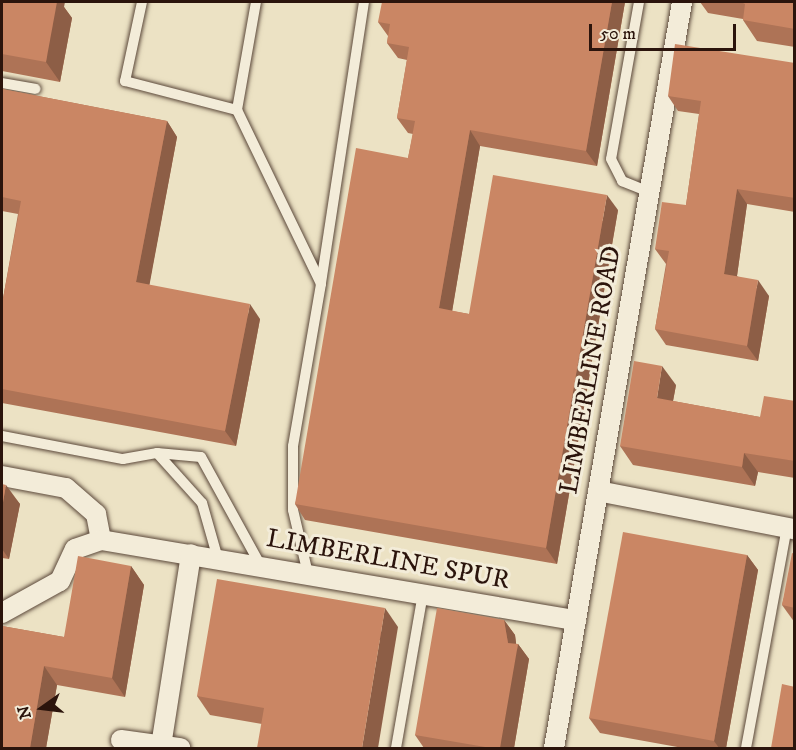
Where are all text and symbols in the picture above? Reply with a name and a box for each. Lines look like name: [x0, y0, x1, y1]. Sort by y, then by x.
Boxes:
scale bar: [592, 12, 739, 50]
text: 50 m: [600, 23, 636, 45]
street label: LIMBERLINE ROAD: [554, 244, 628, 496]
street label: LIMBERLINE SPUR: [264, 523, 512, 597]
north arrow: [12, 678, 72, 738]
text: N: [13, 704, 36, 721]

